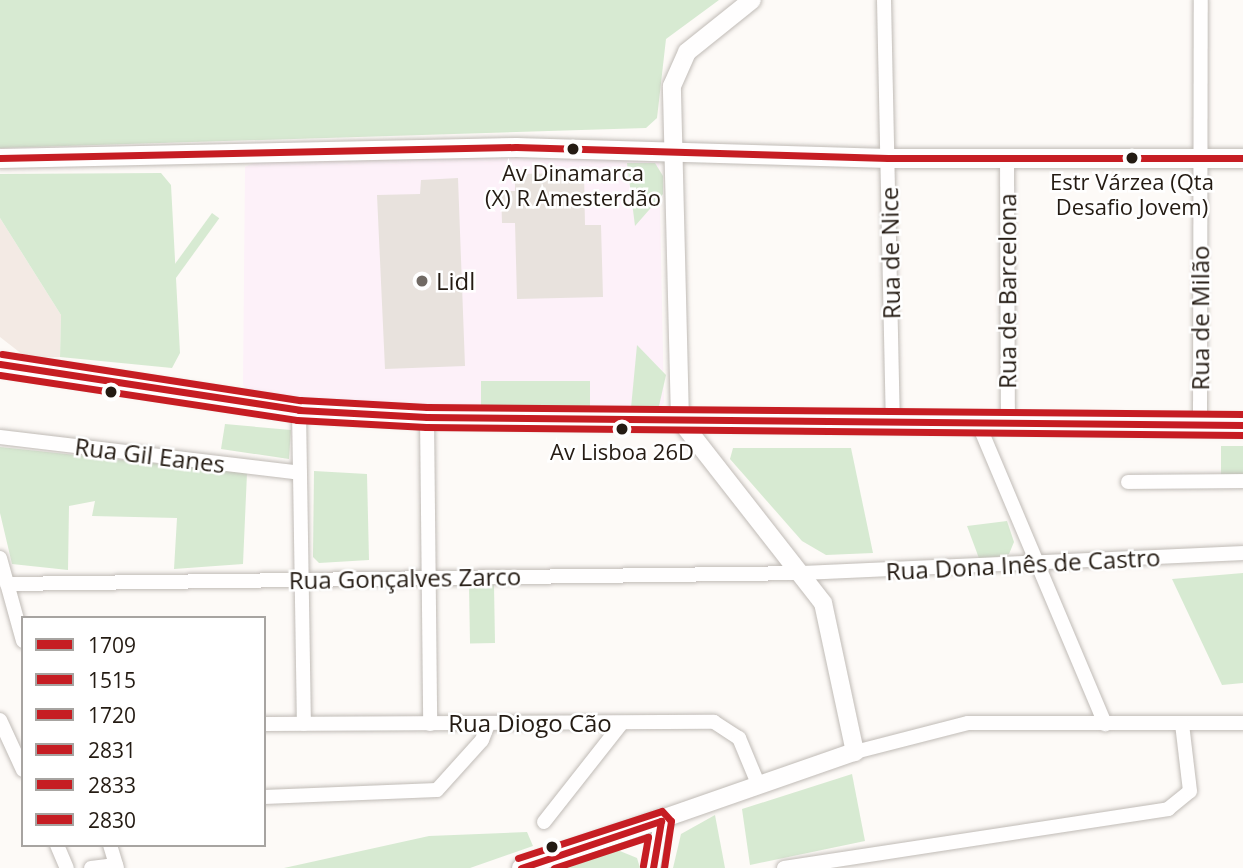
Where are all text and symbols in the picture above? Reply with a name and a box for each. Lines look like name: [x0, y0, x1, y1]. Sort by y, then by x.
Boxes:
marker: Av Dinamarca (X) R Amesterdão: [566, 142, 580, 156]
marker: Estr Várzea (Qta Desafio Jovem): [1125, 151, 1139, 165]
place label: Av Dinamarca (X) R Amesterdão: [485, 159, 661, 210]
place label: Estr Várzea (Qta Desafio Jovem): [1050, 168, 1214, 220]
street label: Rua de Nice: [874, 186, 906, 320]
street label: Rua de Barcelona: [993, 193, 1021, 389]
street label: Rua de Milão: [1186, 246, 1214, 390]
place label: Lidl: [436, 267, 475, 295]
marker: Lidl: [414, 273, 430, 289]
unlabelled marker: [104, 385, 118, 399]
marker: Av Lisboa 26D: [615, 422, 629, 436]
street label: Rua Gil Eanes: [73, 431, 227, 479]
place label: Av Lisboa 26D: [550, 439, 694, 465]
street label: Rua Dona Inês de Castro: [885, 542, 1161, 586]
street label: Rua Gonçalves Zarco: [288, 562, 522, 594]
legend: [21, 616, 266, 847]
text: 1709: [88, 631, 136, 659]
text: 1515: [88, 666, 136, 694]
text: 1720: [88, 701, 136, 729]
street label: Rua Diogo Cão: [448, 709, 612, 737]
text: 2831: [88, 736, 136, 764]
text: 2833: [88, 771, 136, 799]
text: 2830: [88, 806, 136, 834]
unlabelled marker: [545, 840, 559, 854]

